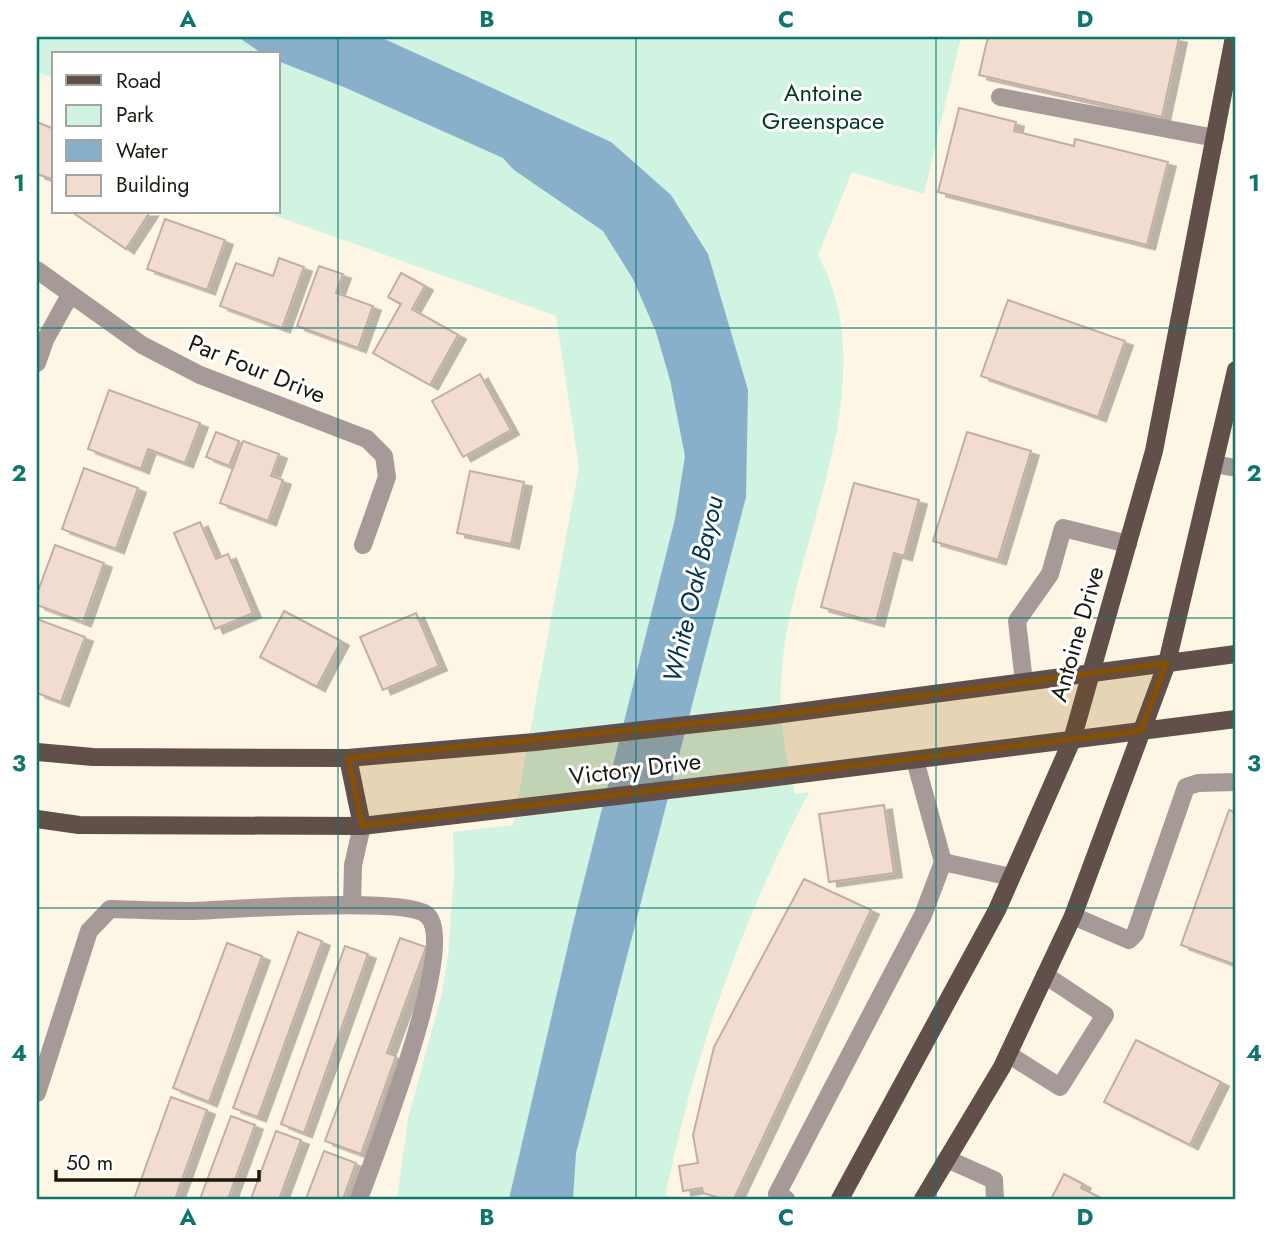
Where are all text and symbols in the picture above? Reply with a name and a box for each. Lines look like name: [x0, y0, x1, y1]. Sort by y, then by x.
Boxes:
text: A: [179, 2, 197, 36]
text: B: [479, 2, 495, 36]
text: C: [778, 2, 794, 36]
text: D: [1077, 2, 1094, 36]
legend: [52, 52, 280, 214]
text: Road: [116, 66, 161, 96]
park label: Antoine Greenspace: [762, 75, 884, 138]
text: Park: [116, 100, 154, 130]
text: Water: [116, 136, 169, 166]
text: 1: [13, 166, 25, 200]
text: 1: [1248, 166, 1260, 200]
text: Building: [116, 170, 189, 200]
street label: Par Four Drive: [183, 325, 331, 412]
text: 2: [11, 456, 27, 490]
text: 2: [1246, 456, 1262, 490]
water label: White Oak Bayou: [653, 492, 733, 686]
street label: Antoine Drive: [1041, 562, 1113, 706]
street label: Victory Drive: [567, 743, 703, 794]
text: 3: [12, 746, 26, 780]
text: 3: [1247, 746, 1261, 780]
text: 4: [11, 1036, 27, 1070]
text: 4: [1246, 1036, 1262, 1070]
scale bar: [56, 1138, 259, 1182]
text: 50 m: [66, 1148, 113, 1178]
text: A: [179, 1200, 197, 1234]
text: B: [479, 1200, 495, 1234]
text: C: [778, 1200, 794, 1234]
text: D: [1077, 1200, 1094, 1234]

